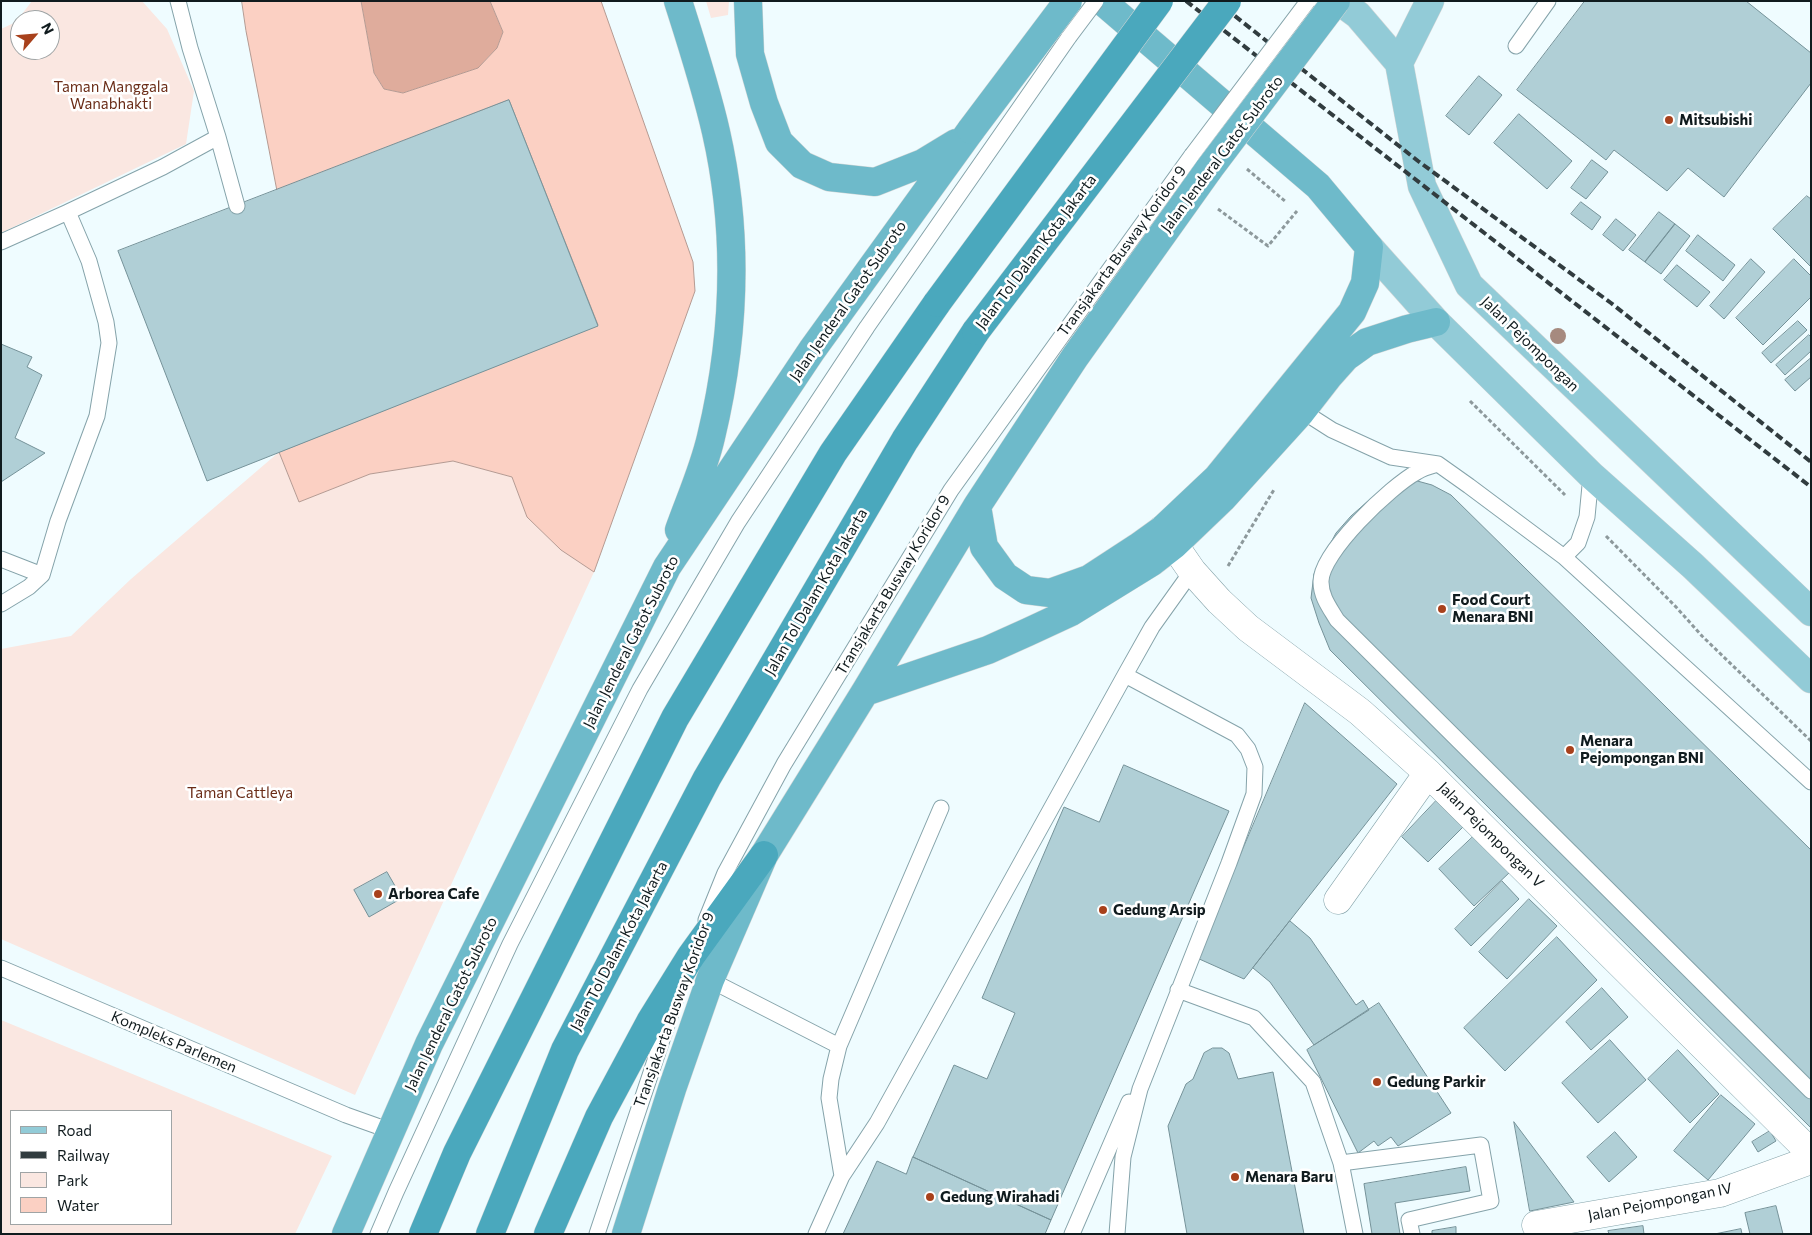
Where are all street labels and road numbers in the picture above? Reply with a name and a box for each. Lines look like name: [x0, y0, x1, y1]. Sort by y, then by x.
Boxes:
street label: Jalan Jenderal Gatot Subroto: [1157, 72, 1287, 236]
street label: Transjakarta Busway Koridor 9: [1054, 162, 1190, 340]
street label: Jalan Tol Dalam Kota Jakarta: [972, 171, 1100, 333]
street label: Jalan Jenderal Gatot Subroto: [786, 217, 910, 385]
street label: Jalan Pejompongan: [1477, 293, 1583, 395]
street label: Transjakarta Busway Koridor 9: [832, 492, 954, 678]
street label: Jalan Tol Dalam Kota Jakarta: [761, 506, 871, 678]
street label: Jalan Jenderal Gatot Subroto: [580, 553, 682, 731]
street label: Jalan Pejompongan V: [1434, 778, 1548, 892]
street label: Jalan Tol Dalam Kota Jakarta: [567, 858, 671, 1034]
street label: Transjakarta Busway Koridor 9: [630, 910, 718, 1110]
street label: Jalan Jenderal Gatot Subroto: [401, 914, 501, 1094]
street label: Kompleks Parlemen: [109, 1007, 239, 1077]
street label: Jalan Pejompongan IV: [1586, 1179, 1734, 1225]

